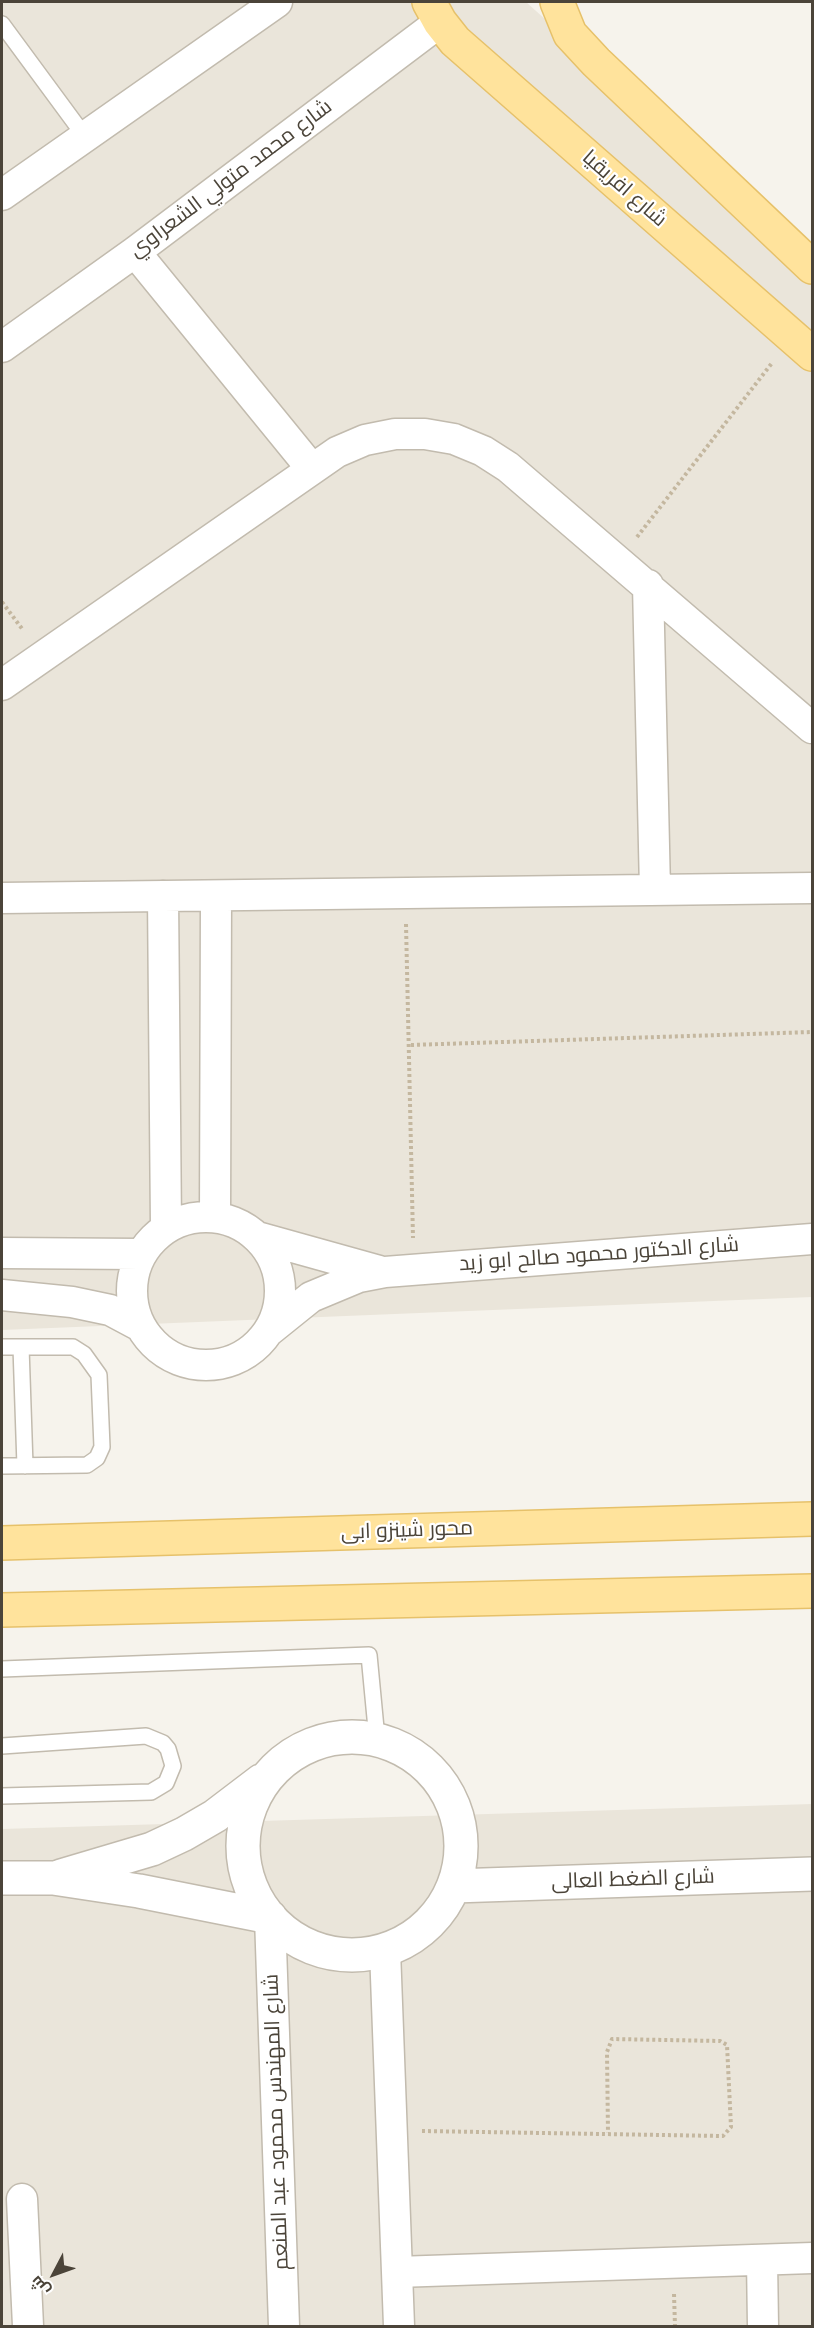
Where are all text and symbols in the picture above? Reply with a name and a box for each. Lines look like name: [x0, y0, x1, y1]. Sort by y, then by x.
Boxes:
street label: شارع محمد متولي الشعراوي: [125, 95, 337, 263]
street label: شارع افريقيا: [576, 145, 672, 233]
street label: شارع الدكتور محمود صالح ابو زيد: [458, 1233, 740, 1277]
street label: محور شينزو ابى: [340, 1516, 474, 1546]
street label: شارع الضغط العالى: [551, 1865, 715, 1895]
street label: شارع المهندس محمود عبد المنعم: [259, 1973, 295, 2271]
north arrow: [24, 2244, 84, 2304]
text: ش: [25, 2272, 55, 2301]

